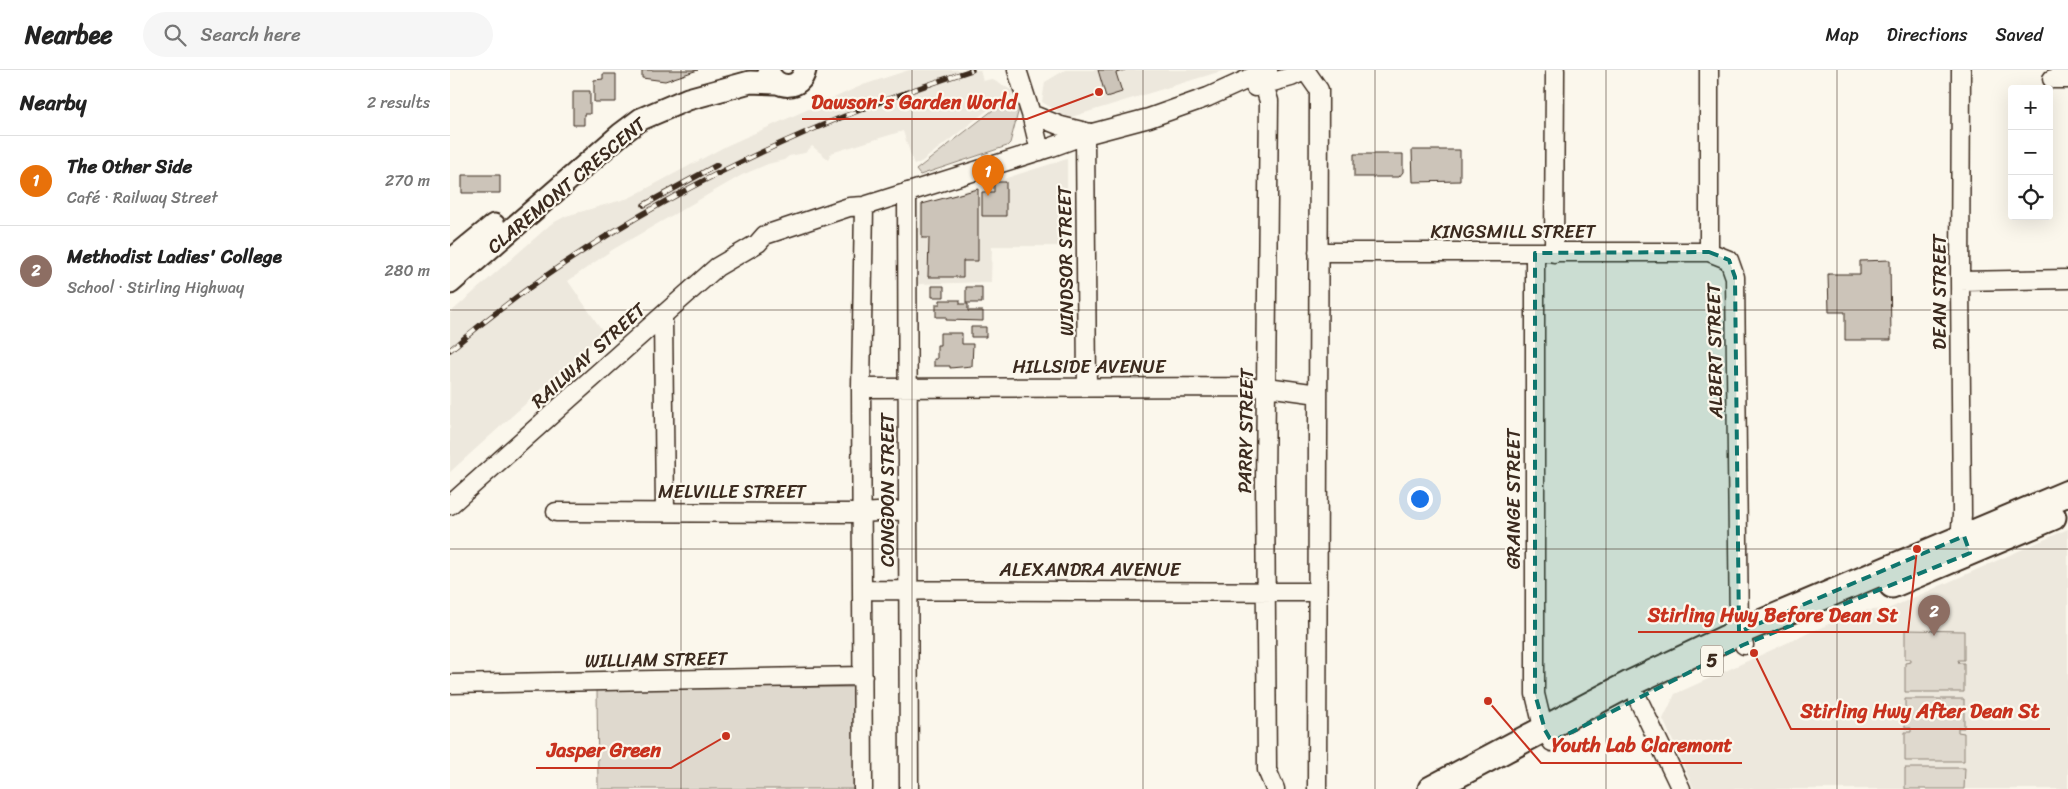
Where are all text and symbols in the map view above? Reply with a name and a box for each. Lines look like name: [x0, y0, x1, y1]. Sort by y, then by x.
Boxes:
search box: [143, 12, 493, 57]
text: Nearbee: [25, 14, 113, 56]
text: Search here: [201, 18, 301, 51]
text: Map: [1826, 19, 1859, 51]
text: Directions: [1887, 19, 1968, 51]
text: Saved: [1996, 19, 2043, 51]
icon: search: [161, 21, 189, 49]
text: Nearby: [20, 84, 86, 122]
callout: Dawson's Garden World: [802, 84, 1027, 119]
text: Dawson's Garden World: [811, 85, 1019, 120]
map controls: [2008, 85, 2053, 220]
button: +: [2008, 85, 2053, 130]
text: 2 results: [367, 88, 430, 117]
street label: CLAREMONT CRESCENT: [479, 108, 655, 262]
button: −: [2008, 130, 2053, 175]
text: The Other Side: [67, 150, 192, 183]
pin: 1: [972, 155, 1004, 196]
text: 1: [33, 166, 39, 195]
text: 270 m: [385, 166, 430, 195]
button: locate: [2008, 175, 2053, 220]
text: Café · Railway Street: [67, 183, 218, 212]
street label: WINDSOR STREET: [1048, 184, 1083, 336]
street label: KINGSMILL STREET: [1431, 215, 1596, 248]
street label: DEAN STREET: [1923, 233, 1956, 350]
text: Methodist Ladies' College: [67, 240, 282, 273]
text: 2: [31, 256, 41, 285]
text: 280 m: [385, 256, 430, 285]
text: School · Stirling Highway: [67, 273, 244, 302]
street label: ALBERT STREET: [1697, 282, 1732, 420]
street label: RAILWAY STREET: [523, 294, 654, 416]
street label: HILLSIDE AVENUE: [1012, 350, 1167, 383]
street label: PARRY STREET: [1228, 367, 1263, 494]
street label: CONGDON STREET: [871, 411, 904, 567]
street label: GRANGE STREET: [1497, 428, 1530, 569]
street label: MELVILLE STREET: [658, 475, 807, 508]
your location: [1407, 486, 1433, 512]
street label: ALEXANDRA AVENUE: [999, 553, 1182, 586]
pin: 2: [1918, 595, 1950, 636]
callout: Stirling Hwy Before Dean St: [1638, 597, 1908, 632]
text: Stirling Hwy Before Dean St: [1647, 598, 1898, 633]
street label: WILLIAM STREET: [585, 642, 728, 677]
road number: 5: [1701, 646, 1723, 676]
callout: Stirling Hwy After Dean St: [1791, 694, 2050, 729]
text: Stirling Hwy After Dean St: [1799, 694, 2040, 729]
callout: Youth Lab Claremont: [1541, 728, 1742, 763]
text: Youth Lab Claremont: [1552, 728, 1732, 763]
callout: Jasper Green: [536, 733, 671, 768]
text: Jasper Green: [546, 733, 661, 768]

